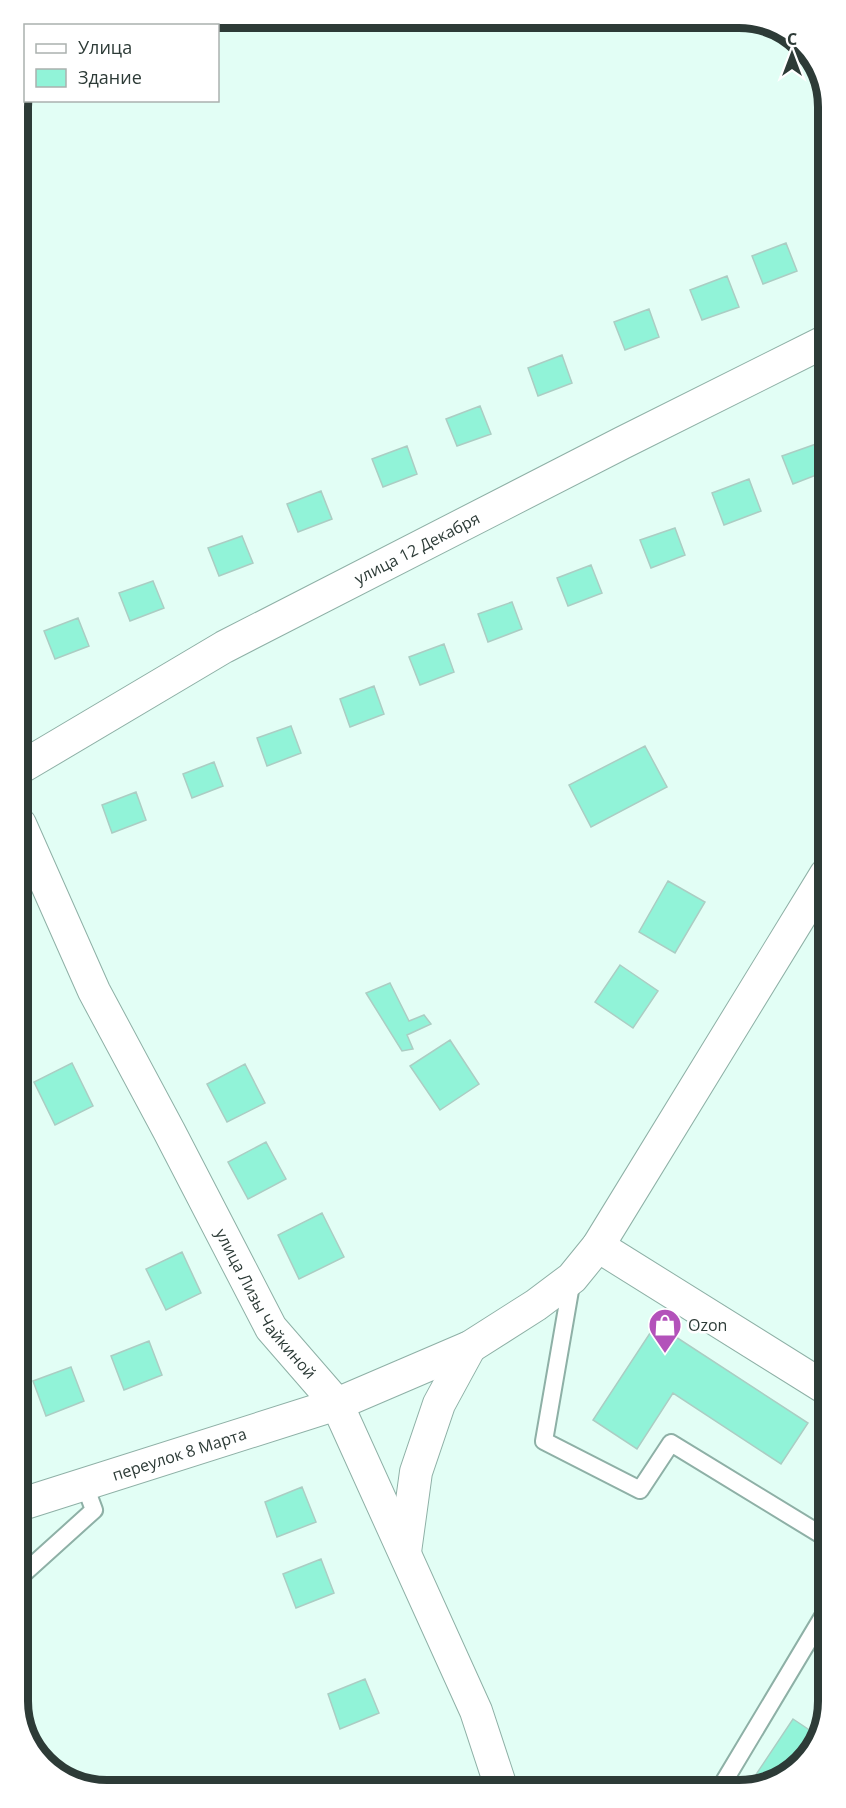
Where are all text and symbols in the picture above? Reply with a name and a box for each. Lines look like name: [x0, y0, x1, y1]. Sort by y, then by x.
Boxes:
legend: [24, 24, 219, 102]
north arrow: [762, 24, 822, 84]
text: С: [787, 28, 797, 50]
text: Улица: [78, 35, 132, 59]
text: Здание: [78, 65, 142, 89]
street label: улица 12 Декабря: [350, 507, 483, 589]
street label: улица Лизы Чайкиной: [210, 1225, 321, 1383]
shop icon: Ozon: [647, 1307, 683, 1354]
place label: Ozon: [688, 1314, 727, 1336]
street label: переулок 8 Марта: [109, 1422, 249, 1486]

